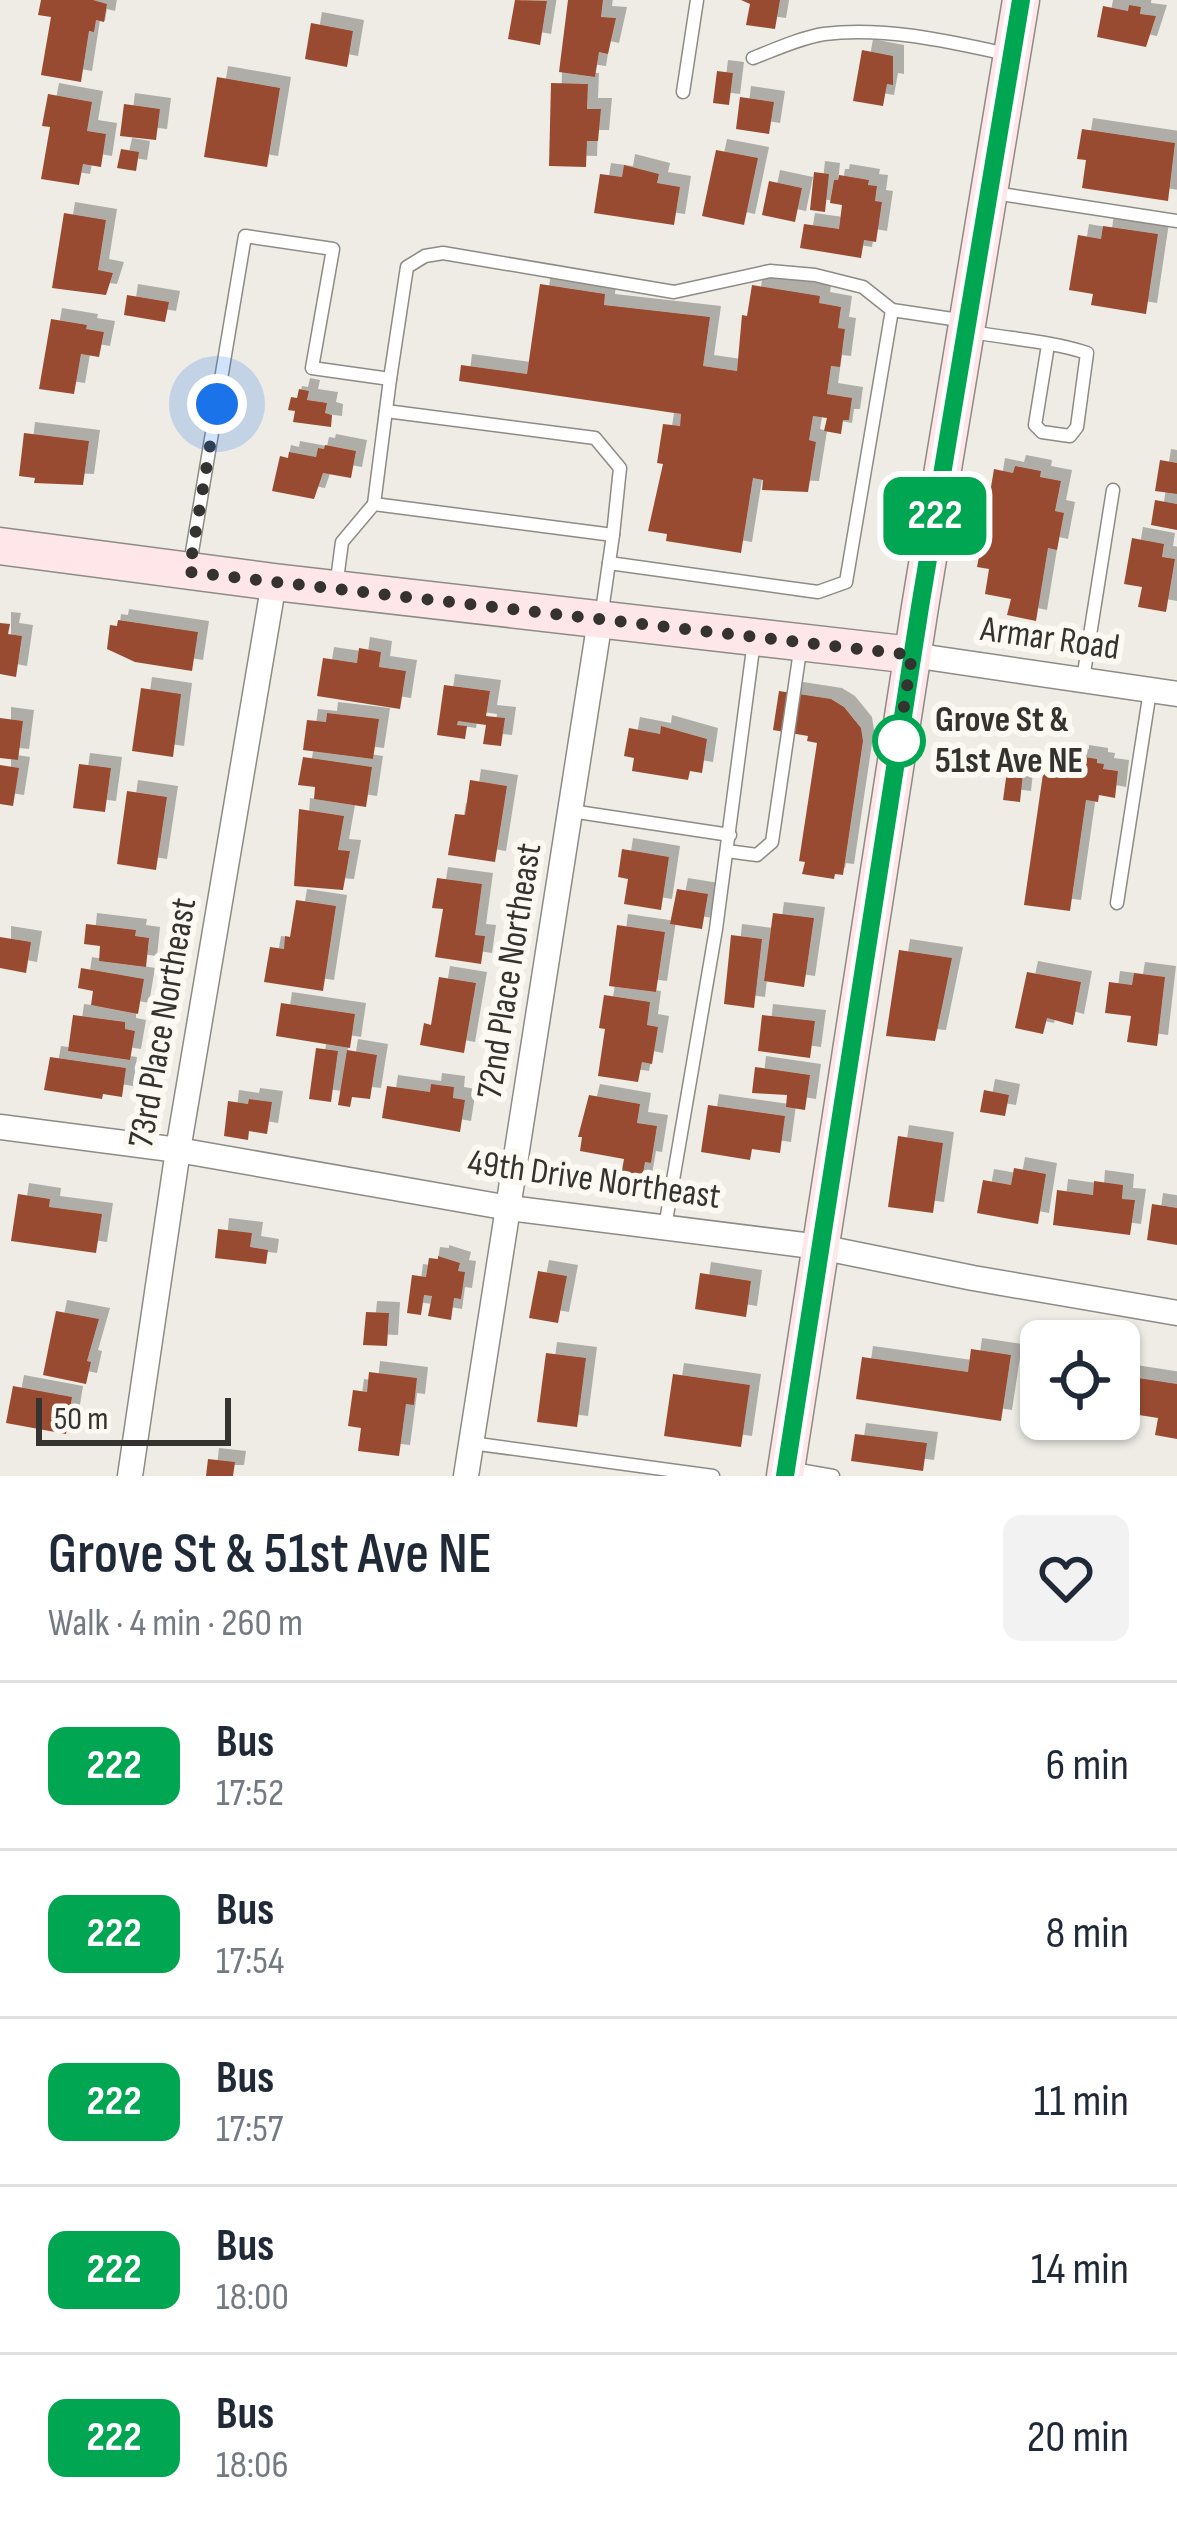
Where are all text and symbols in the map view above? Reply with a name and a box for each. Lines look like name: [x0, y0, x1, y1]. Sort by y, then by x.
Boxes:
your location: [187, 374, 247, 434]
line badge: 222: [866, 477, 1004, 555]
text: 222: [907, 490, 963, 541]
street label: Armar Road: [977, 608, 1122, 670]
place label: Grove St & 51st Ave NE: [935, 699, 1083, 783]
marker: Grove St & 51st Ave NE: [874, 716, 924, 766]
street label: 72nd Place Northeast: [469, 840, 551, 1102]
street label: 73rd Place Northeast: [120, 895, 206, 1151]
street label: 49th Drive Northeast: [465, 1141, 723, 1219]
map controls: [1020, 1320, 1140, 1440]
button: locate: [1020, 1320, 1140, 1440]
scale bar: [36, 1392, 231, 1445]
text: 50 m: [54, 1399, 108, 1439]
button: heart: [1003, 1515, 1129, 1641]
text: Grove St & 51st Ave NE: [48, 1521, 492, 1589]
text: Walk · 4 min · 260 m: [48, 1600, 303, 1647]
text: Bus: [216, 1715, 274, 1770]
text: 6 min: [1046, 1738, 1129, 1793]
text: 222: [86, 1740, 142, 1791]
text: 17:52: [216, 1770, 284, 1817]
text: Bus: [216, 1883, 274, 1938]
text: 8 min: [1046, 1906, 1129, 1961]
text: 222: [86, 1908, 142, 1959]
text: 17:54: [216, 1938, 284, 1985]
text: Bus: [216, 2051, 274, 2106]
text: 11 min: [1034, 2074, 1129, 2129]
text: 222: [86, 2076, 142, 2127]
text: 17:57: [216, 2106, 283, 2153]
text: Bus: [216, 2219, 274, 2274]
text: 14 min: [1031, 2242, 1129, 2297]
text: 222: [86, 2244, 142, 2295]
text: 18:00: [216, 2274, 289, 2321]
text: Bus: [216, 2387, 274, 2442]
text: 20 min: [1027, 2410, 1129, 2465]
text: 222: [86, 2412, 142, 2463]
text: 18:06: [216, 2442, 289, 2489]

